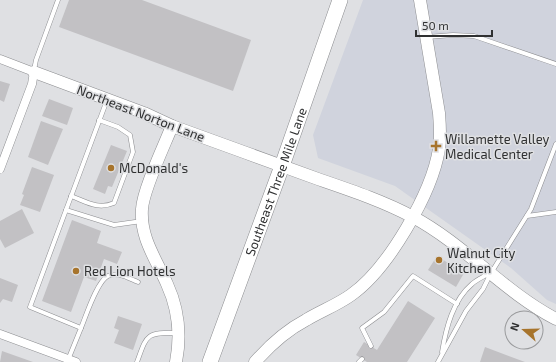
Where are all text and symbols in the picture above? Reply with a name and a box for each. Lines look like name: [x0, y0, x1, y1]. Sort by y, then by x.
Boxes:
scale bar: [416, 12, 492, 38]
text: 50 m: [422, 18, 449, 32]
street label: Northeast Norton Lane: [75, 81, 207, 145]
street label: Southeast Three Mile Lane: [242, 105, 310, 258]
place label: Willamette Valley Medical Center: [445, 131, 550, 162]
marker: Willamette Valley Medical Center: [430, 140, 442, 152]
place label: McDonald's: [119, 160, 188, 176]
marker: McDonald's: [106, 163, 116, 173]
place label: Walnut City Kitchen: [447, 245, 516, 276]
marker: Walnut City Kitchen: [434, 255, 444, 265]
place label: Red Lion Hotels: [84, 263, 176, 279]
marker: Red Lion Hotels: [71, 266, 81, 276]
north arrow: [504, 310, 544, 350]
text: N: [507, 320, 522, 332]

